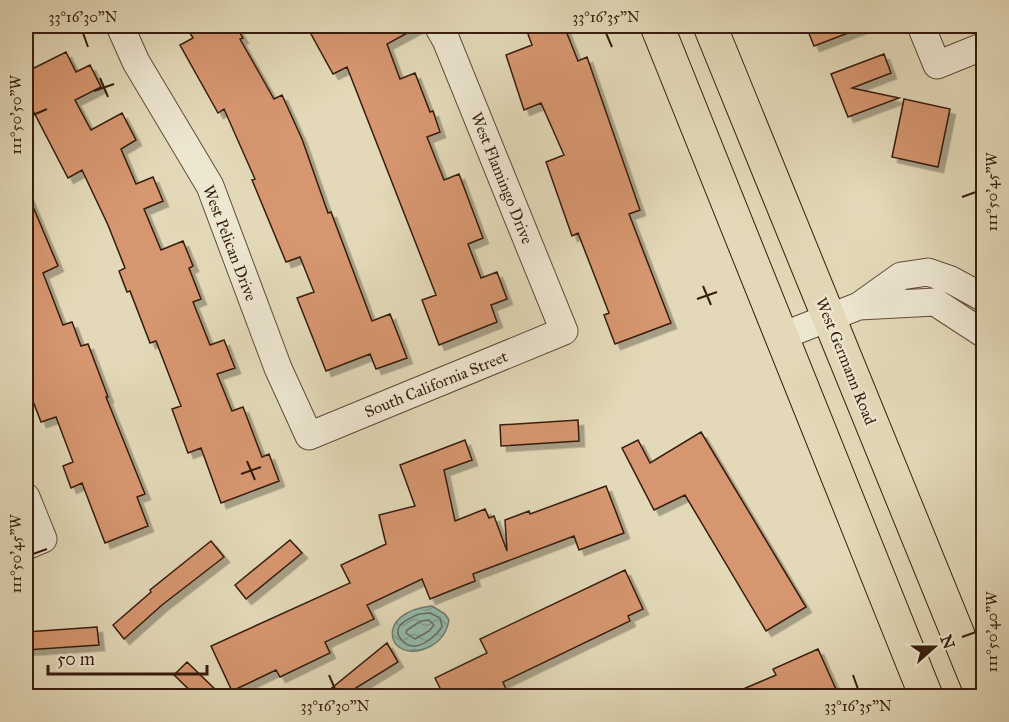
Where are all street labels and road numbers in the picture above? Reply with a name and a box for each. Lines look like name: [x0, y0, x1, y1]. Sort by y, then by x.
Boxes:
street label: West Flamingo Drive: [466, 109, 537, 247]
street label: West Pelican Drive: [199, 182, 261, 304]
street label: West Germann Road: [812, 295, 880, 427]
street label: South California Street: [362, 346, 511, 421]

